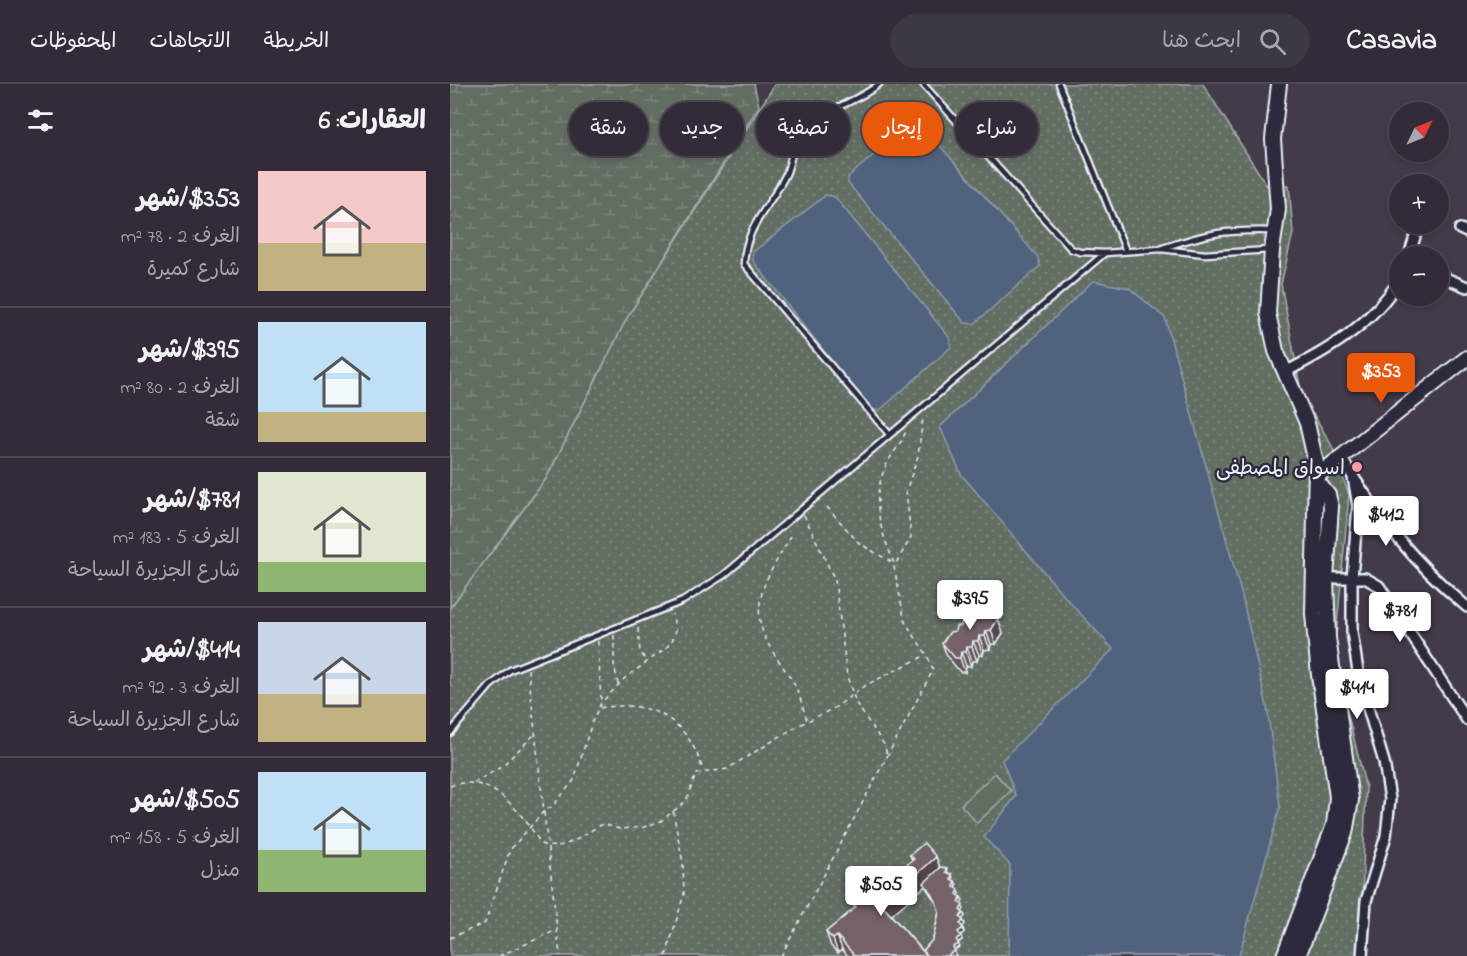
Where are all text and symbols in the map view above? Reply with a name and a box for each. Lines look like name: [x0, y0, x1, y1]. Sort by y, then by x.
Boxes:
search box: [890, 14, 1310, 68]
text: Casavia: [1346, 21, 1437, 62]
icon: search: [1256, 25, 1289, 58]
text: ابحث هنا: [1162, 26, 1241, 58]
text: المحفوظات: [30, 27, 116, 57]
text: الاتجاهات: [149, 27, 231, 57]
text: الخريطة: [264, 27, 329, 57]
chip: شقة: [569, 102, 648, 156]
chip: جديد: [660, 102, 744, 156]
chip: تصفية: [756, 102, 850, 156]
chip: إيجار: [862, 102, 943, 156]
chip: شراء: [955, 102, 1038, 156]
north arrow: [1389, 102, 1449, 162]
map controls: [1389, 102, 1449, 306]
text: العقارات: 6: [319, 103, 426, 141]
icon: filters: [24, 104, 57, 137]
button: +: [1389, 174, 1449, 234]
text: $353/شهر: [137, 181, 240, 219]
icon: home: [306, 195, 378, 267]
text: الغرف: 2 · 78 m²: [121, 223, 240, 252]
button: −: [1389, 246, 1449, 306]
text: شارع كميرة: [147, 256, 240, 285]
text: $395/شهر: [140, 332, 240, 370]
icon: home: [306, 346, 378, 418]
pin: $353: [1345, 353, 1417, 404]
text: $353: [1361, 358, 1401, 387]
text: الغرف: 2 · 80 m²: [120, 374, 240, 403]
text: شقة: [205, 407, 240, 436]
place label: اسواق المصطفى: [1216, 454, 1345, 484]
marker: اسواق المصطفى: [1350, 460, 1364, 474]
text: $781/شهر: [144, 482, 240, 520]
icon: home: [306, 496, 378, 568]
pin: $412: [1350, 496, 1422, 547]
text: $412: [1368, 501, 1404, 530]
text: الغرف: 5 · 183 m²: [113, 524, 240, 553]
text: شارع الجزيرة السياحة: [68, 557, 240, 586]
pin: $395: [934, 580, 1006, 631]
text: $395: [951, 585, 989, 614]
pin: $781: [1364, 592, 1436, 643]
text: $781: [1383, 597, 1417, 626]
text: $414/شهر: [143, 632, 240, 670]
icon: home: [306, 646, 378, 718]
pin: $414: [1321, 669, 1393, 720]
text: الغرف: 3 · 92 m²: [122, 674, 240, 703]
text: $414: [1340, 674, 1374, 703]
text: شارع الجزيرة السياحة: [68, 707, 240, 736]
text: $505/شهر: [132, 782, 240, 820]
icon: home: [306, 796, 378, 868]
text: الغرف: 5 · 158 m²: [110, 824, 240, 853]
text: منزل: [201, 857, 240, 886]
pin: $505: [845, 866, 917, 917]
text: $505: [859, 871, 903, 900]

